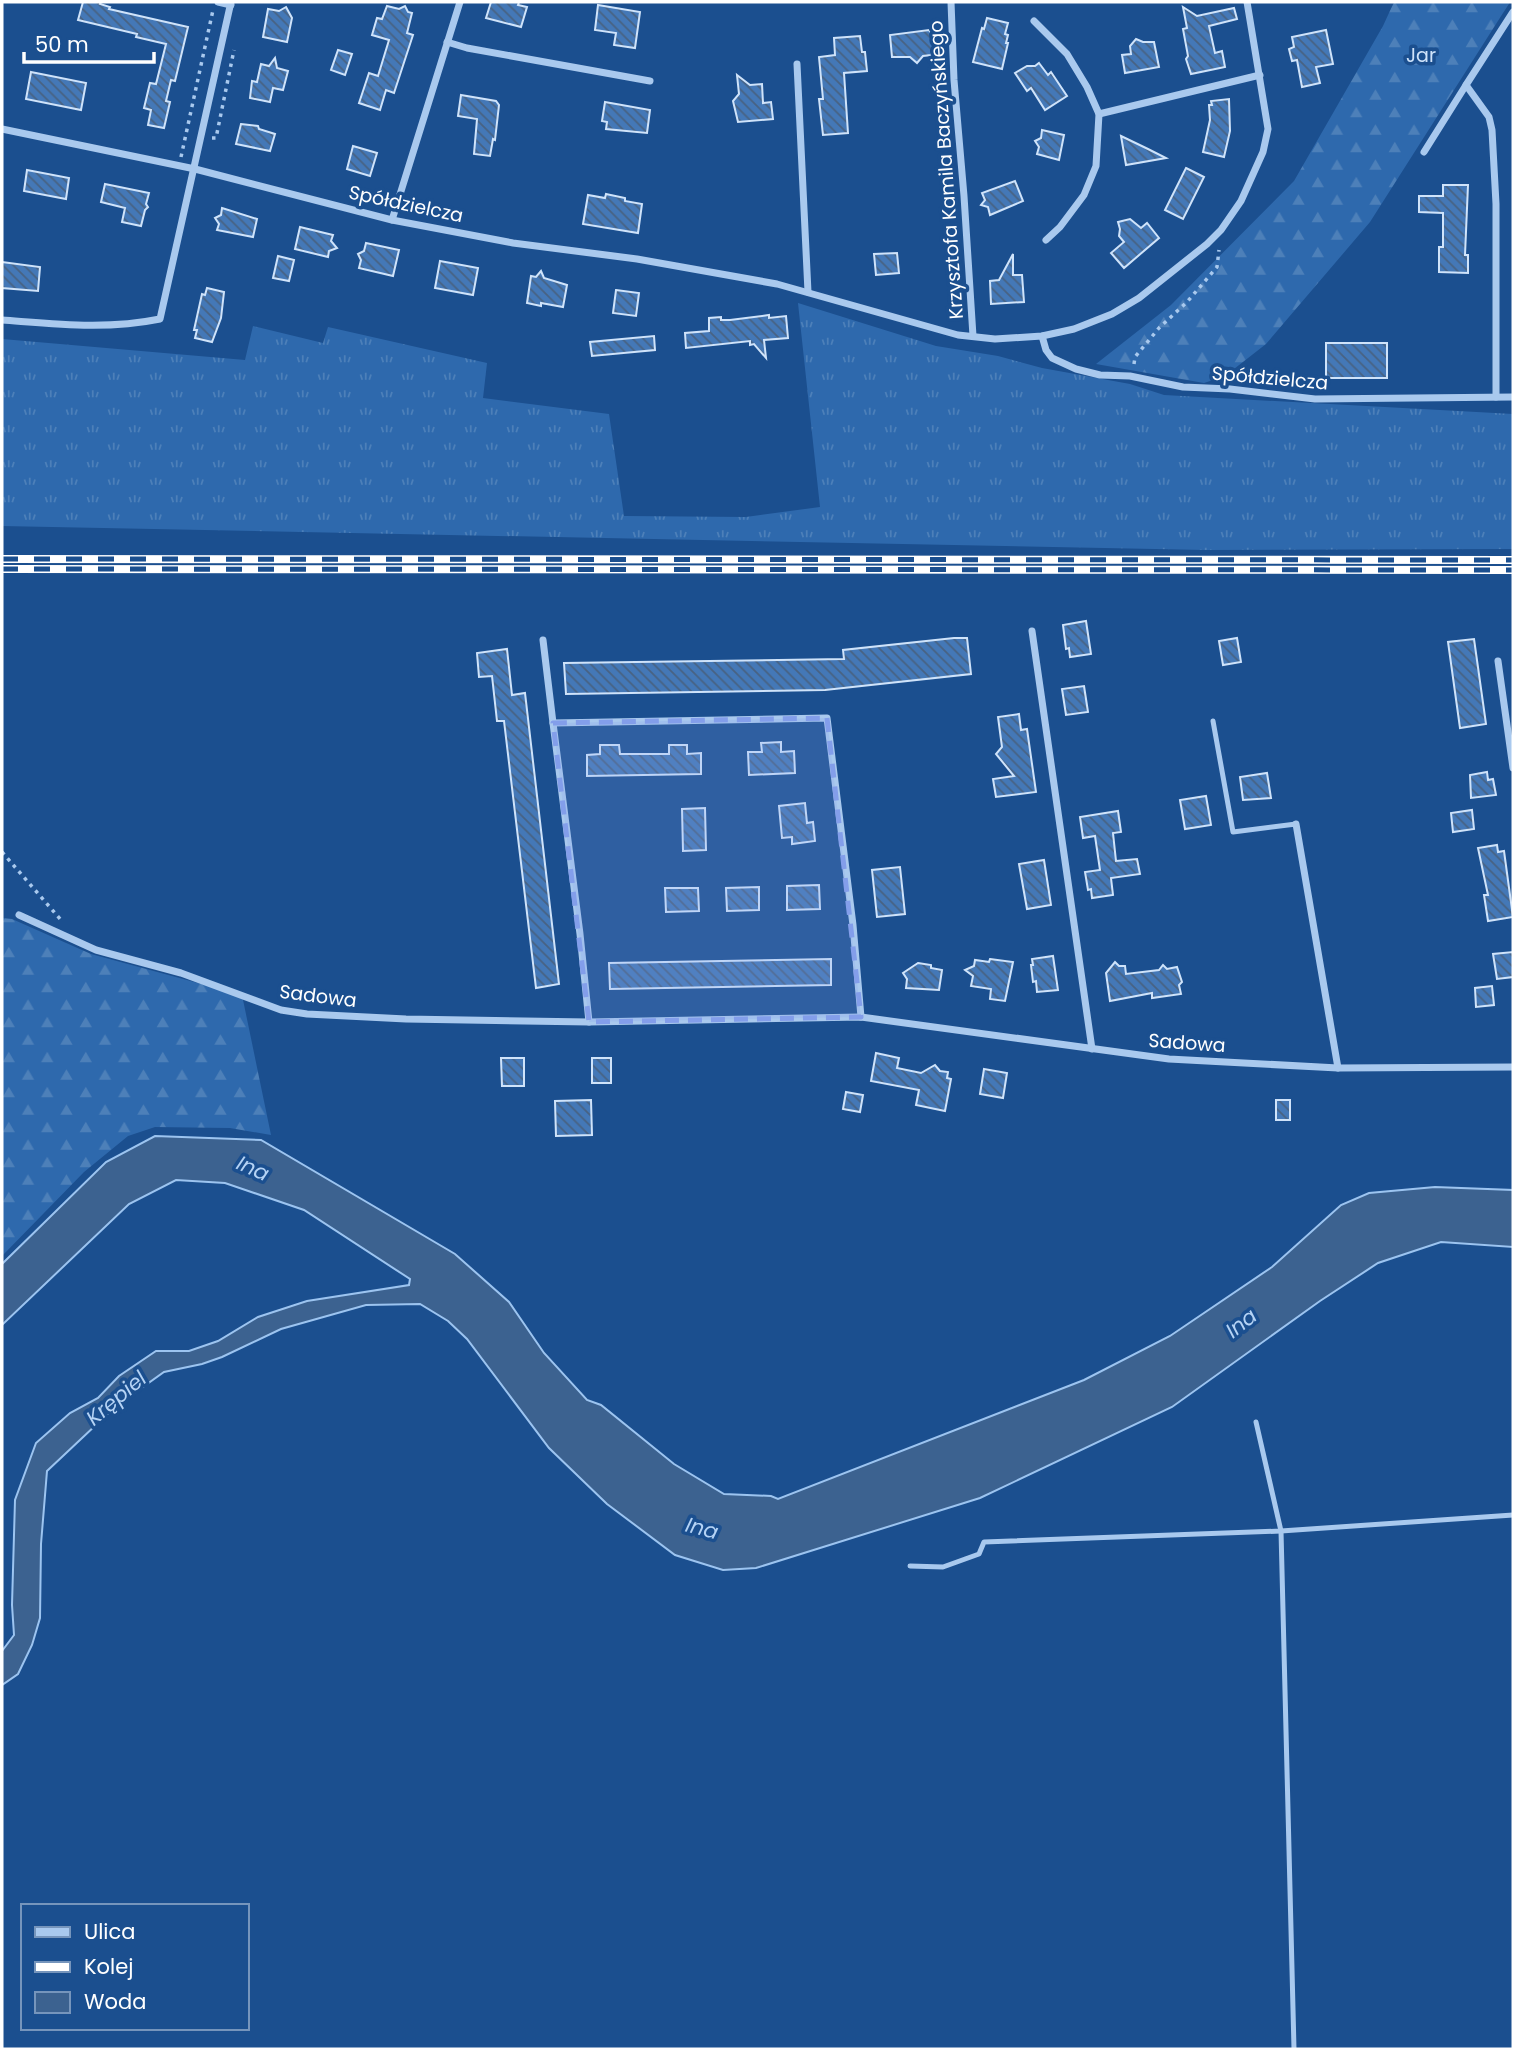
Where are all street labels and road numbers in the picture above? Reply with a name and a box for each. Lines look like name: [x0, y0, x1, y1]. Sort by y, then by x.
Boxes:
street label: Krzysztofa Kamila Baczyńskiego: [922, 20, 970, 320]
street label: Spółdzielcza: [346, 179, 466, 229]
street label: Spółdzielcza: [1211, 359, 1329, 397]
street label: Sadowa: [278, 978, 358, 1014]
street label: Sadowa: [1147, 1027, 1227, 1059]

